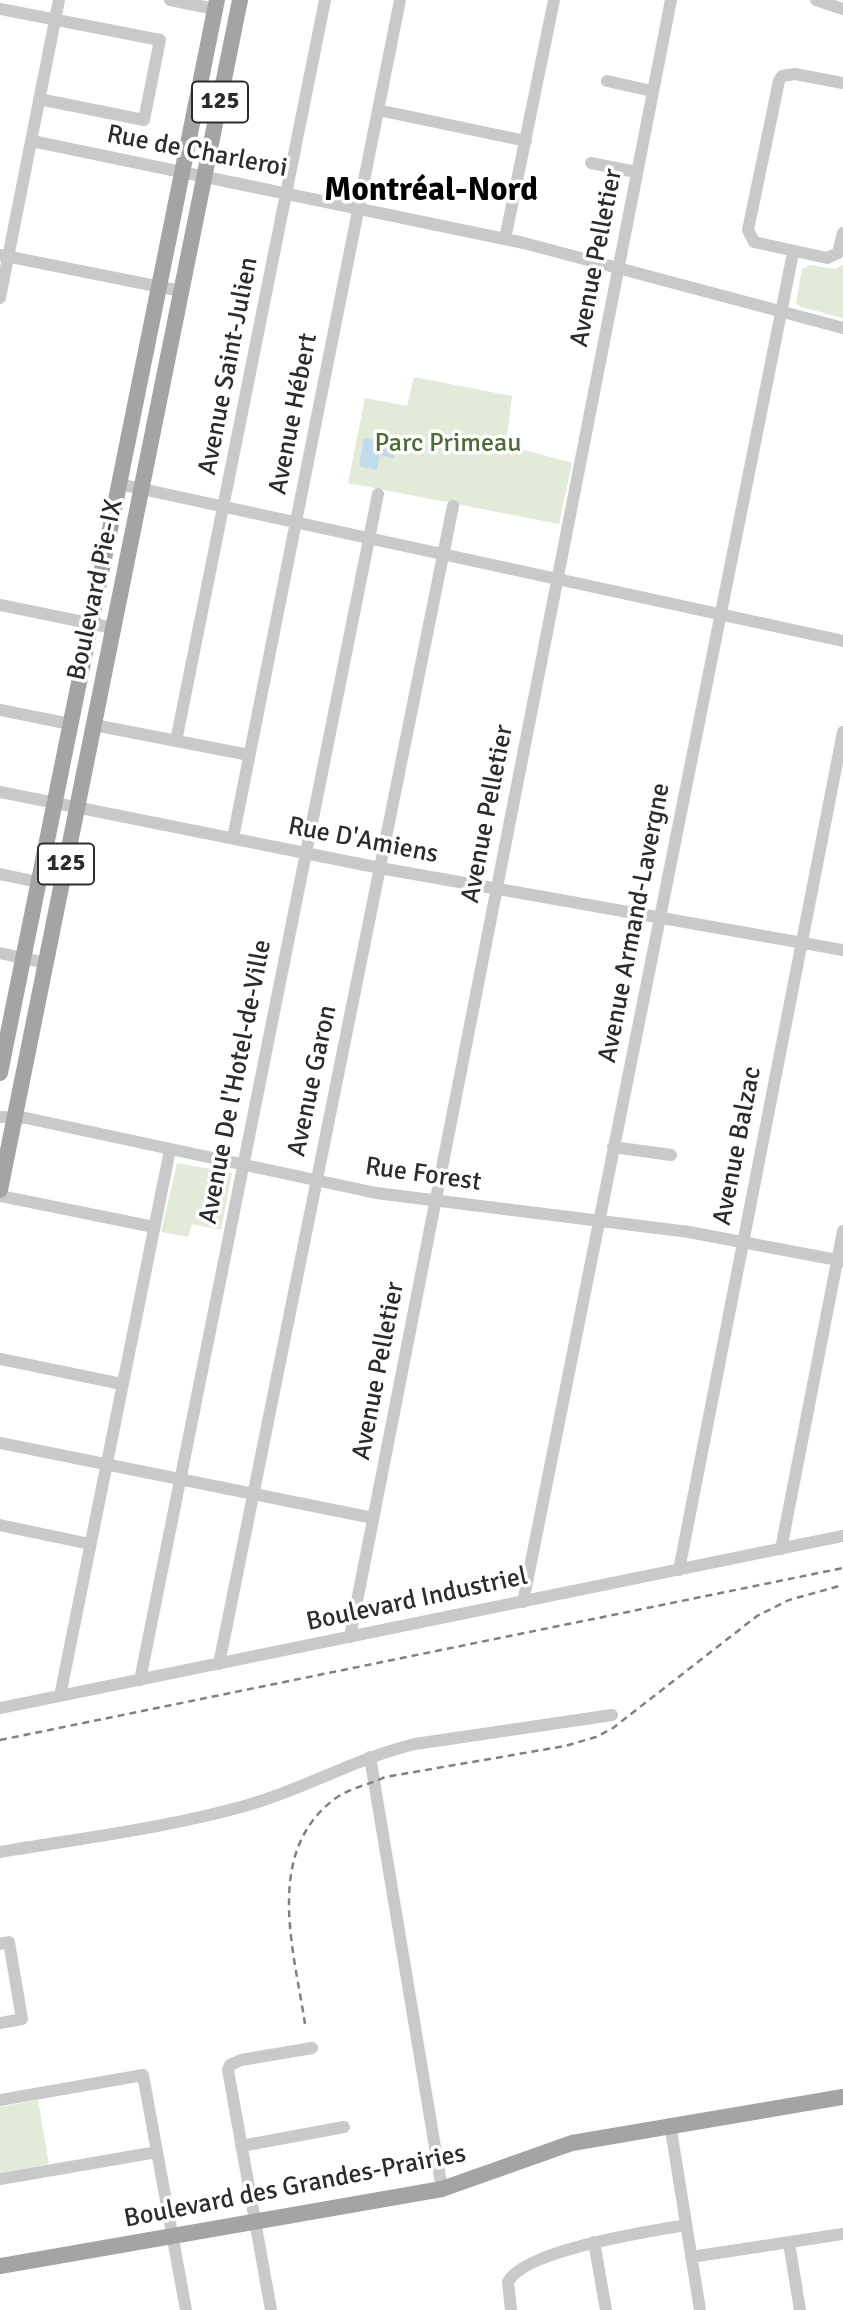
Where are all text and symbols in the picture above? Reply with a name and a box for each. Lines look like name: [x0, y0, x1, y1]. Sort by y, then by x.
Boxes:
road number: 125: [192, 82, 248, 122]
street label: Rue de Charleroi: [104, 119, 290, 185]
street label: Avenue Pelletier: [564, 166, 630, 350]
district label: Montréal-Nord: [324, 171, 538, 211]
street label: Avenue Saint-Julien: [193, 254, 265, 478]
street label: Avenue Hébert: [263, 331, 325, 497]
park label: Parc Primeau: [375, 428, 521, 460]
street label: Boulevard Pie-IX: [62, 497, 130, 683]
street label: Avenue Pelletier: [455, 722, 521, 906]
street label: Avenue Armand-Lavergne: [593, 780, 677, 1066]
street label: Rue D'Amiens: [285, 811, 441, 871]
road number: 125: [38, 844, 94, 884]
street label: Avenue De l'Hotel-de-Ville: [193, 937, 279, 1227]
street label: Avenue Garon: [282, 1003, 344, 1159]
street label: Avenue Balzac: [707, 1064, 769, 1228]
street label: Rue Forest: [363, 1151, 483, 1199]
street label: Avenue Pelletier: [346, 1279, 412, 1463]
street label: Boulevard Industriel: [304, 1561, 530, 1639]
street label: Boulevard des Grandes-Prairies: [122, 2139, 468, 2235]

